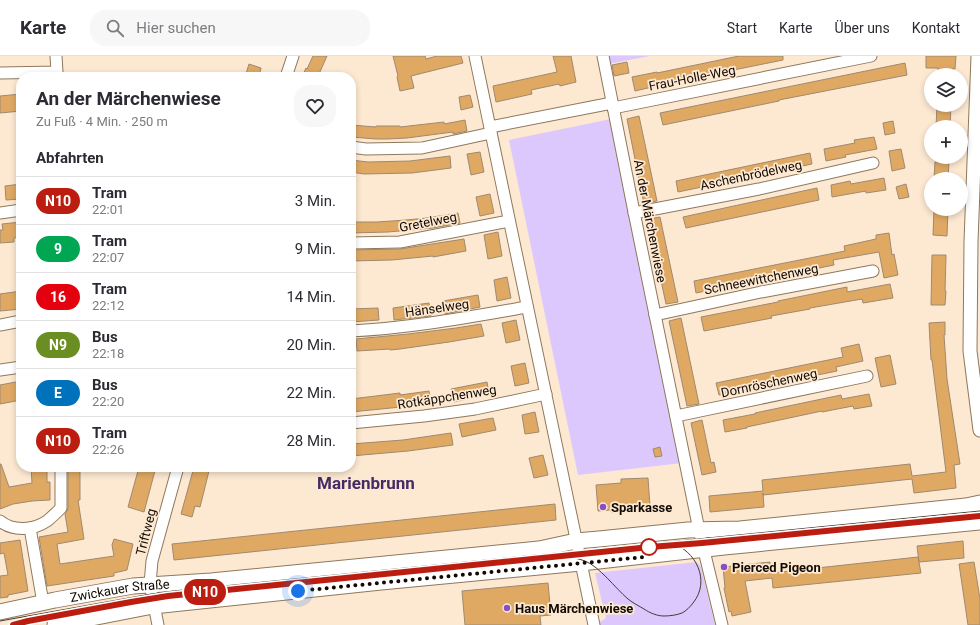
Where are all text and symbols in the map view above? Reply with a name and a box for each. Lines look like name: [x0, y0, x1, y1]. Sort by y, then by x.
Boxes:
search box: [90, 10, 370, 46]
text: Karte: [20, 16, 66, 39]
icon: search: [104, 17, 126, 39]
text: Hier suchen: [136, 19, 216, 37]
text: Start: [727, 20, 757, 36]
text: Karte: [779, 20, 813, 36]
text: Über uns: [835, 20, 890, 36]
text: Kontakt: [912, 20, 960, 36]
street label: Frau-Holle-Weg: [647, 62, 737, 94]
map controls: [924, 68, 968, 216]
button: layers: [924, 68, 968, 112]
button: heart: [294, 85, 336, 127]
text: An der Märchenwiese: [36, 87, 221, 110]
text: Zu Fuß · 4 Min. · 250 m: [36, 114, 168, 129]
button: +: [924, 120, 968, 164]
text: Abfahrten: [36, 149, 104, 167]
street label: Aschenbrödelweg: [699, 157, 803, 193]
street label: An der Märchenwiese: [631, 158, 669, 284]
button: −: [924, 172, 968, 216]
text: Tram: [92, 184, 127, 202]
text: 3 Min.: [295, 192, 336, 210]
text: N10: [45, 193, 71, 209]
text: 22:01: [92, 202, 124, 217]
street label: Gretelweg: [398, 209, 458, 235]
text: Tram: [92, 232, 127, 250]
text: 9 Min.: [295, 240, 336, 258]
text: 9: [54, 241, 62, 257]
text: 22:07: [92, 250, 124, 265]
street label: Schneewittchenweg: [703, 261, 819, 297]
text: Tram: [92, 280, 127, 298]
text: 14 Min.: [286, 288, 336, 306]
text: 16: [50, 289, 66, 305]
street label: Hänselweg: [404, 296, 470, 320]
text: 22:12: [92, 298, 124, 313]
text: Bus: [92, 328, 118, 346]
text: 20 Min.: [286, 336, 336, 354]
text: N9: [49, 337, 67, 353]
text: 22:18: [92, 346, 124, 361]
street label: Dornröschenweg: [720, 365, 818, 401]
text: Bus: [92, 376, 118, 394]
street label: Rotkäppchenweg: [396, 382, 498, 412]
text: 22 Min.: [286, 384, 336, 402]
text: E: [54, 385, 62, 401]
text: 22:20: [92, 394, 124, 409]
text: Tram: [92, 424, 127, 442]
text: 28 Min.: [286, 432, 336, 450]
text: N10: [45, 433, 71, 449]
text: 22:26: [92, 442, 124, 457]
district label: Marienbrunn: [317, 473, 415, 493]
place label: Sparkasse: [611, 500, 672, 515]
marker: Sparkasse: [598, 502, 608, 512]
street label: Triftweg: [133, 507, 159, 557]
unlabelled marker: [640, 538, 658, 556]
place label: Pierced Pigeon: [732, 560, 821, 575]
marker: Pierced Pigeon: [719, 562, 729, 572]
street label: Zwickauer Straße: [69, 576, 170, 605]
line badge: N10: [182, 579, 228, 605]
your location: [288, 581, 308, 601]
text: N10: [192, 584, 218, 600]
place label: Haus Märchenwiese: [515, 601, 633, 616]
marker: Haus Märchenwiese: [502, 603, 512, 613]

